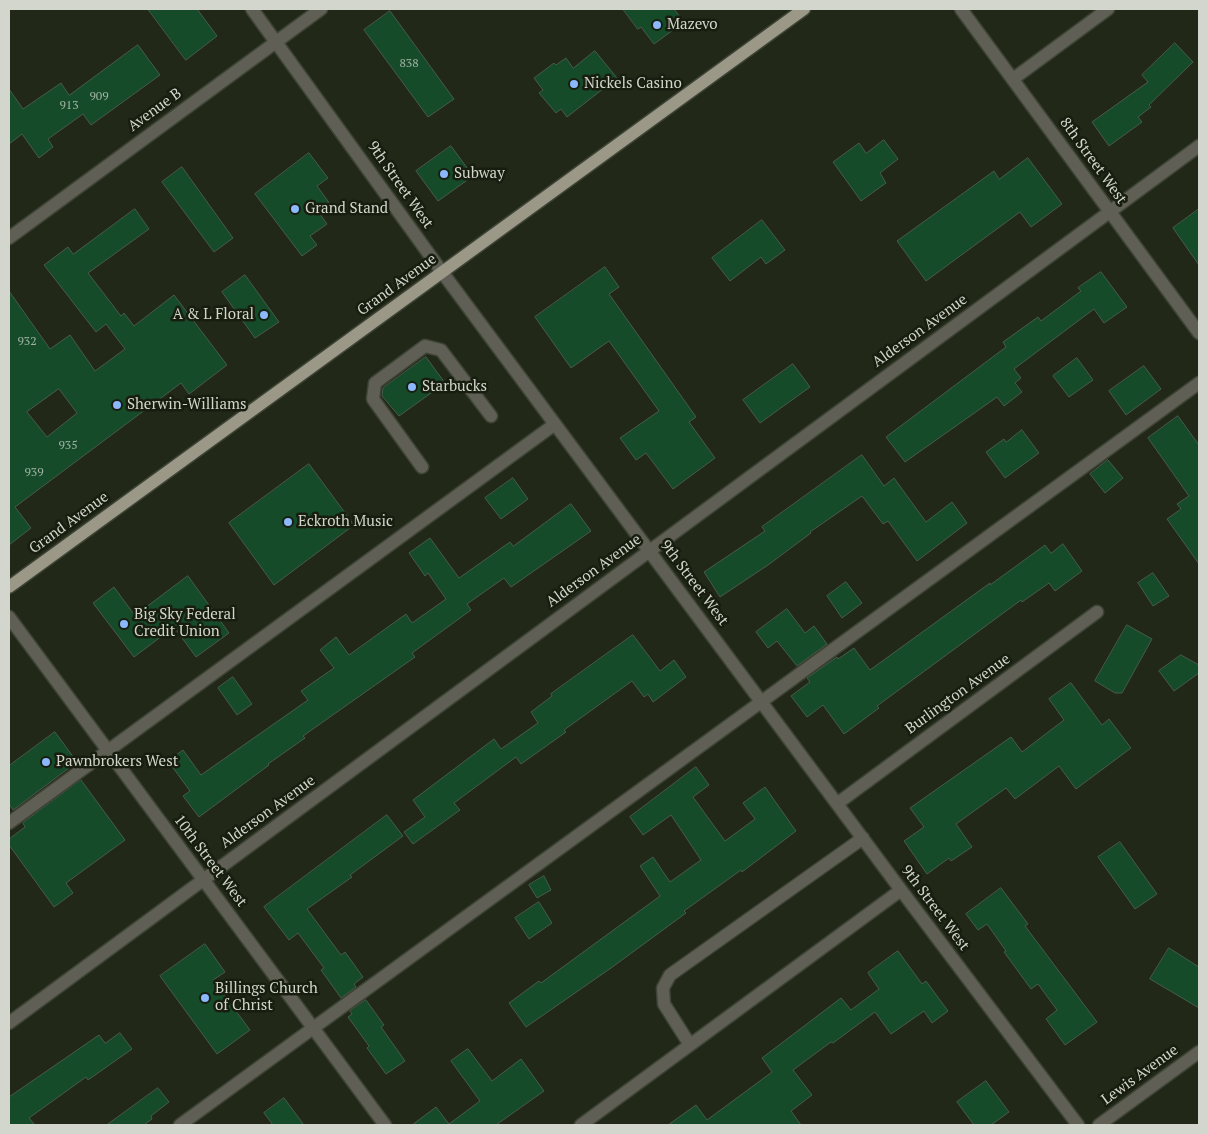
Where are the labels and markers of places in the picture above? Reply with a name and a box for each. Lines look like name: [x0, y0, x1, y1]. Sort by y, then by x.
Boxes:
place label: Mazevo: [667, 16, 718, 34]
marker: Mazevo: [651, 19, 663, 31]
place label: Nickels Casino: [584, 75, 682, 93]
marker: Nickels Casino: [568, 78, 580, 90]
place label: Subway: [454, 165, 505, 183]
marker: Subway: [438, 168, 450, 180]
place label: Grand Stand: [305, 200, 388, 218]
marker: Grand Stand: [289, 203, 301, 215]
place label: A & L Floral: [173, 306, 254, 324]
marker: A & L Floral: [258, 309, 270, 321]
place label: Starbucks: [422, 378, 487, 396]
marker: Starbucks: [406, 381, 418, 393]
place label: Sherwin-Williams: [127, 396, 246, 414]
marker: Sherwin-Williams: [111, 399, 123, 411]
place label: Eckroth Music: [298, 513, 393, 531]
marker: Eckroth Music: [282, 516, 294, 528]
place label: Big Sky Federal Credit Union: [134, 606, 236, 641]
marker: Big Sky Federal Credit Union: [118, 618, 130, 630]
place label: Pawnbrokers West: [56, 753, 178, 771]
marker: Pawnbrokers West: [40, 756, 52, 768]
place label: Billings Church of Christ: [215, 980, 318, 1015]
marker: Billings Church of Christ: [199, 992, 211, 1004]

